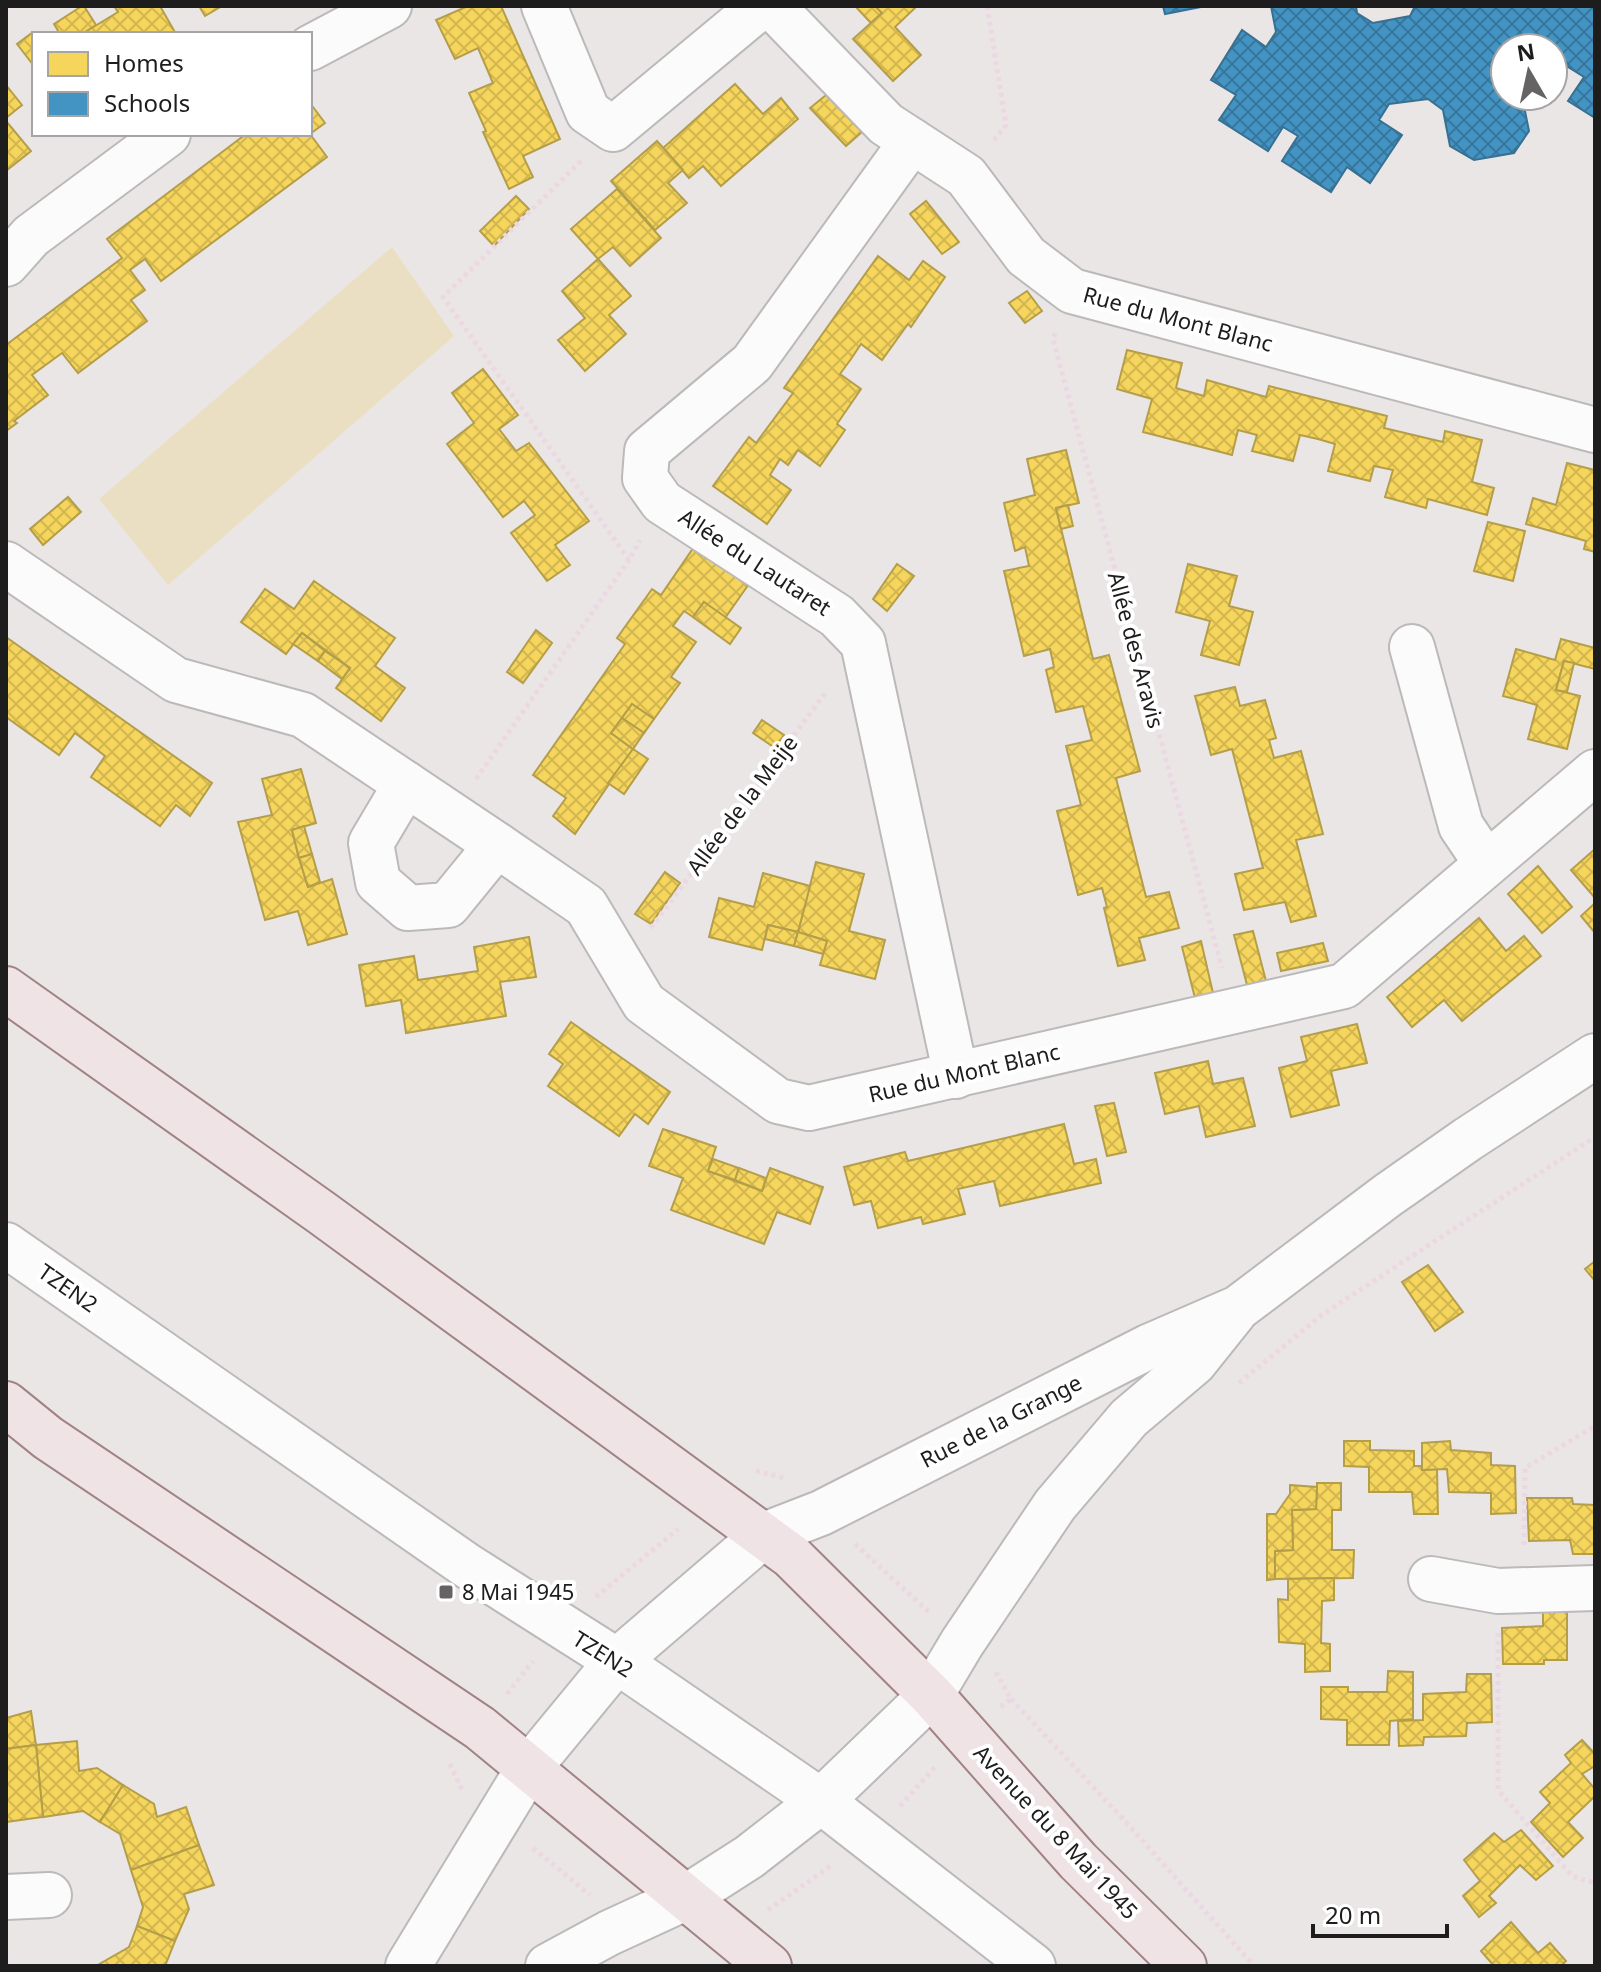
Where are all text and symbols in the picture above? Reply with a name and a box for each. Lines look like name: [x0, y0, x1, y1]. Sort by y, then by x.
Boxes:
legend: [32, 32, 312, 136]
north arrow: [1489, 32, 1569, 112]
text: N: [1515, 35, 1537, 67]
text: Homes: [104, 46, 184, 79]
text: Schools: [104, 86, 190, 119]
street label: Rue du Mont Blanc: [1080, 278, 1276, 358]
street label: Allée du Lautaret: [674, 501, 837, 622]
street label: Allée des Aravis: [1102, 568, 1172, 731]
street label: Allée de la Meije: [679, 728, 804, 880]
street label: Rue du Mont Blanc: [865, 1035, 1062, 1109]
street label: TZEN2: [33, 1256, 104, 1318]
street label: Rue de la Grange: [915, 1366, 1086, 1474]
place label: 8 Mai 1945: [462, 1576, 574, 1606]
marker: 8 Mai 1945: [437, 1583, 455, 1601]
street label: TZEN2: [567, 1623, 640, 1683]
street label: Avenue du 8 Mai 1945: [968, 1738, 1146, 1925]
scale bar: [1313, 1888, 1447, 1938]
text: 20 m: [1325, 1898, 1381, 1931]

